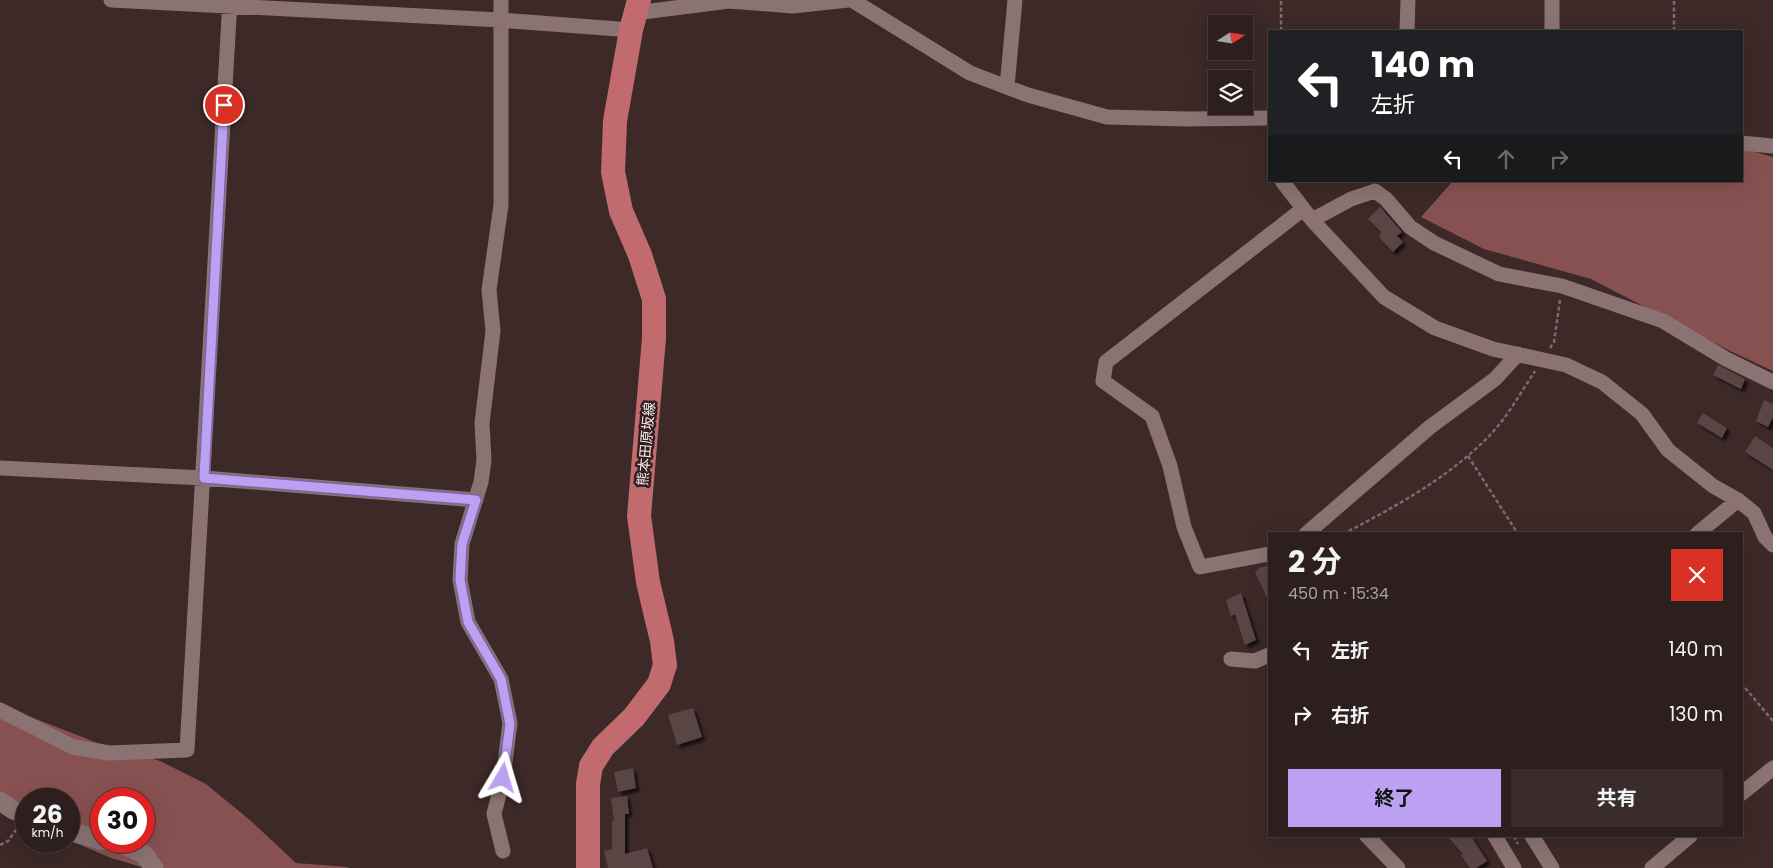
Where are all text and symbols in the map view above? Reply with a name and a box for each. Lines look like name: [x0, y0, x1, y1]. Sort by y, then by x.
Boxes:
north arrow: [1208, 15, 1252, 60]
map controls: [1208, 15, 1253, 115]
text: 140 m: [1371, 40, 1475, 89]
icon: left: [1288, 50, 1353, 115]
button: layers: [1208, 70, 1253, 115]
pin: [203, 84, 245, 126]
text: 左折: [1371, 89, 1415, 120]
icon: arrive: [210, 91, 238, 119]
icon: left: [1439, 145, 1467, 173]
icon: ahead: [1492, 145, 1520, 173]
icon: right: [1545, 145, 1573, 173]
street label: 熊本田原坂線: [632, 401, 660, 487]
text: 2 分: [1288, 540, 1342, 583]
button: close: [1671, 549, 1723, 601]
text: 450 m · 15:34: [1288, 582, 1389, 605]
icon: left: [1288, 636, 1316, 664]
text: 140 m: [1668, 636, 1723, 663]
text: 左折: [1331, 637, 1369, 664]
icon: right: [1288, 701, 1316, 729]
text: 130 m: [1669, 701, 1723, 728]
text: 右折: [1331, 702, 1369, 729]
position arrow: [476, 751, 528, 803]
button: 終了: [1288, 769, 1501, 827]
button: 共有: [1511, 769, 1723, 827]
speed limit sign: 30: [90, 788, 155, 853]
text: 26: [32, 797, 63, 832]
text: km/h: [32, 824, 63, 841]

